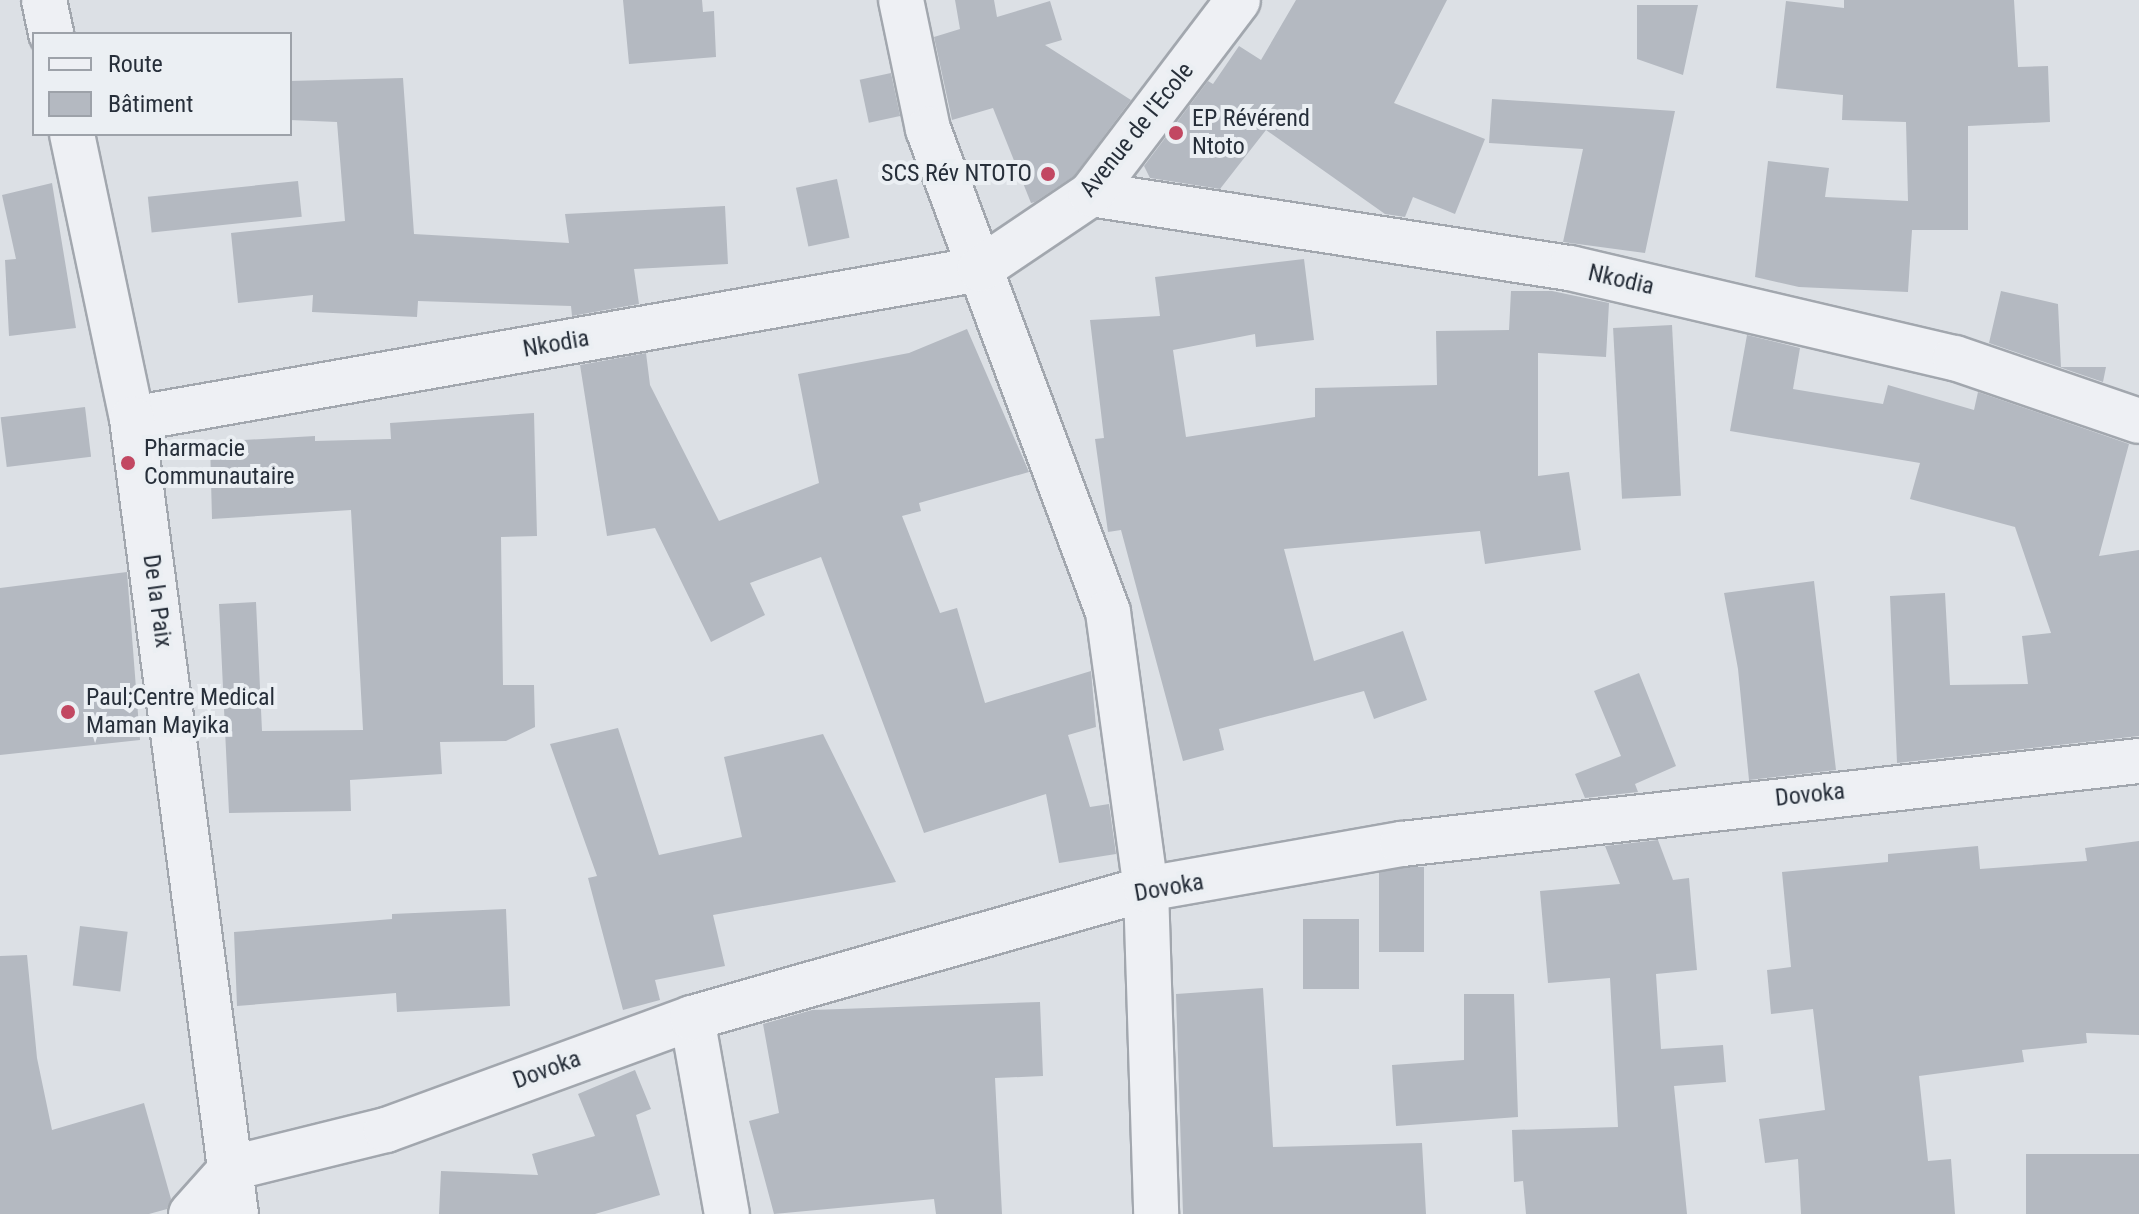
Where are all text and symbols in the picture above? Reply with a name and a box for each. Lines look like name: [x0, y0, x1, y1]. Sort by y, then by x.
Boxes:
legend: [32, 32, 292, 136]
text: Route: [108, 50, 163, 78]
street label: Avenue de l'Ecole: [1074, 57, 1200, 203]
text: Bâtiment: [108, 90, 193, 118]
place label: EP Révérend Ntoto: [1192, 105, 1310, 161]
marker: EP Révérend Ntoto: [1167, 124, 1185, 142]
place label: SCS Rév NTOTO: [881, 160, 1032, 188]
marker: SCS Rév NTOTO: [1039, 165, 1057, 183]
street label: Nkodia: [1585, 258, 1657, 302]
street label: Nkodia: [521, 324, 591, 364]
place label: Pharmacie Communautaire: [144, 435, 295, 491]
marker: Pharmacie Communautaire: [119, 454, 137, 472]
street label: De la Paix: [136, 553, 178, 649]
place label: Paul;Centre Medical Maman Mayika: [86, 684, 275, 740]
marker: Paul;Centre Medical Maman Mayika: [57, 701, 79, 723]
street label: Dovoka: [1774, 777, 1846, 813]
street label: Dovoka: [1132, 868, 1206, 908]
street label: Dovoka: [509, 1044, 585, 1096]

